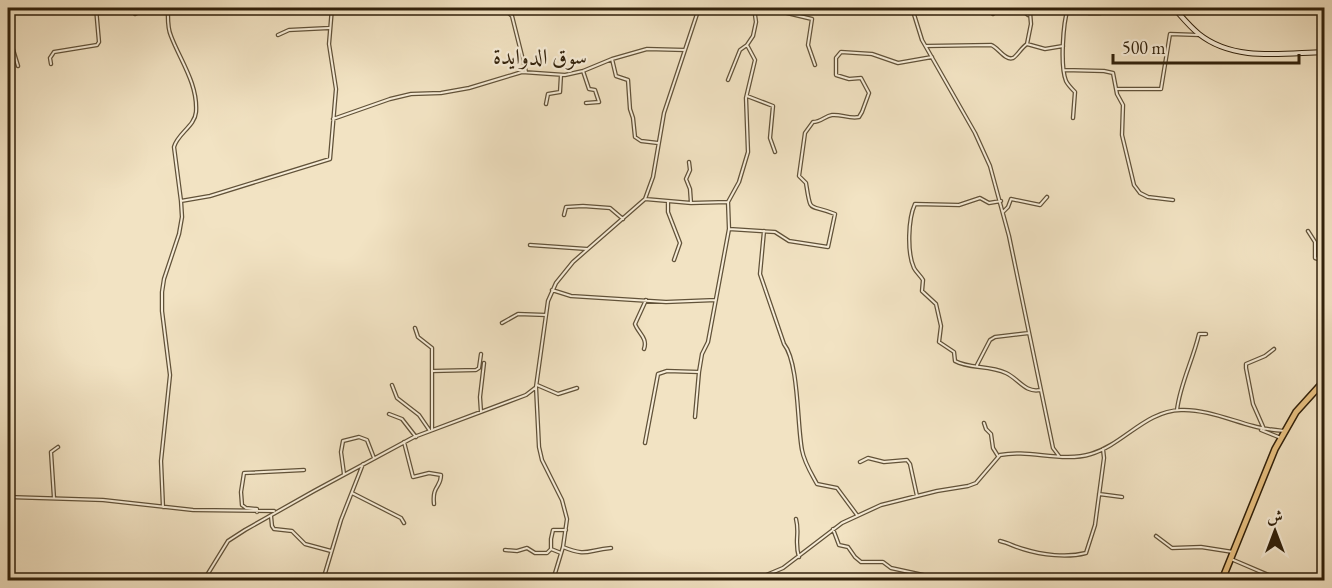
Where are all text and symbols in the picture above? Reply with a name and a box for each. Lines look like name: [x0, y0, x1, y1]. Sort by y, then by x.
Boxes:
scale bar: [1113, 27, 1299, 65]
text: 500 m: [1122, 36, 1166, 59]
district label: سوق الدوايدة: [493, 42, 587, 71]
north arrow: [1245, 501, 1305, 561]
text: ش: [1267, 506, 1283, 527]

